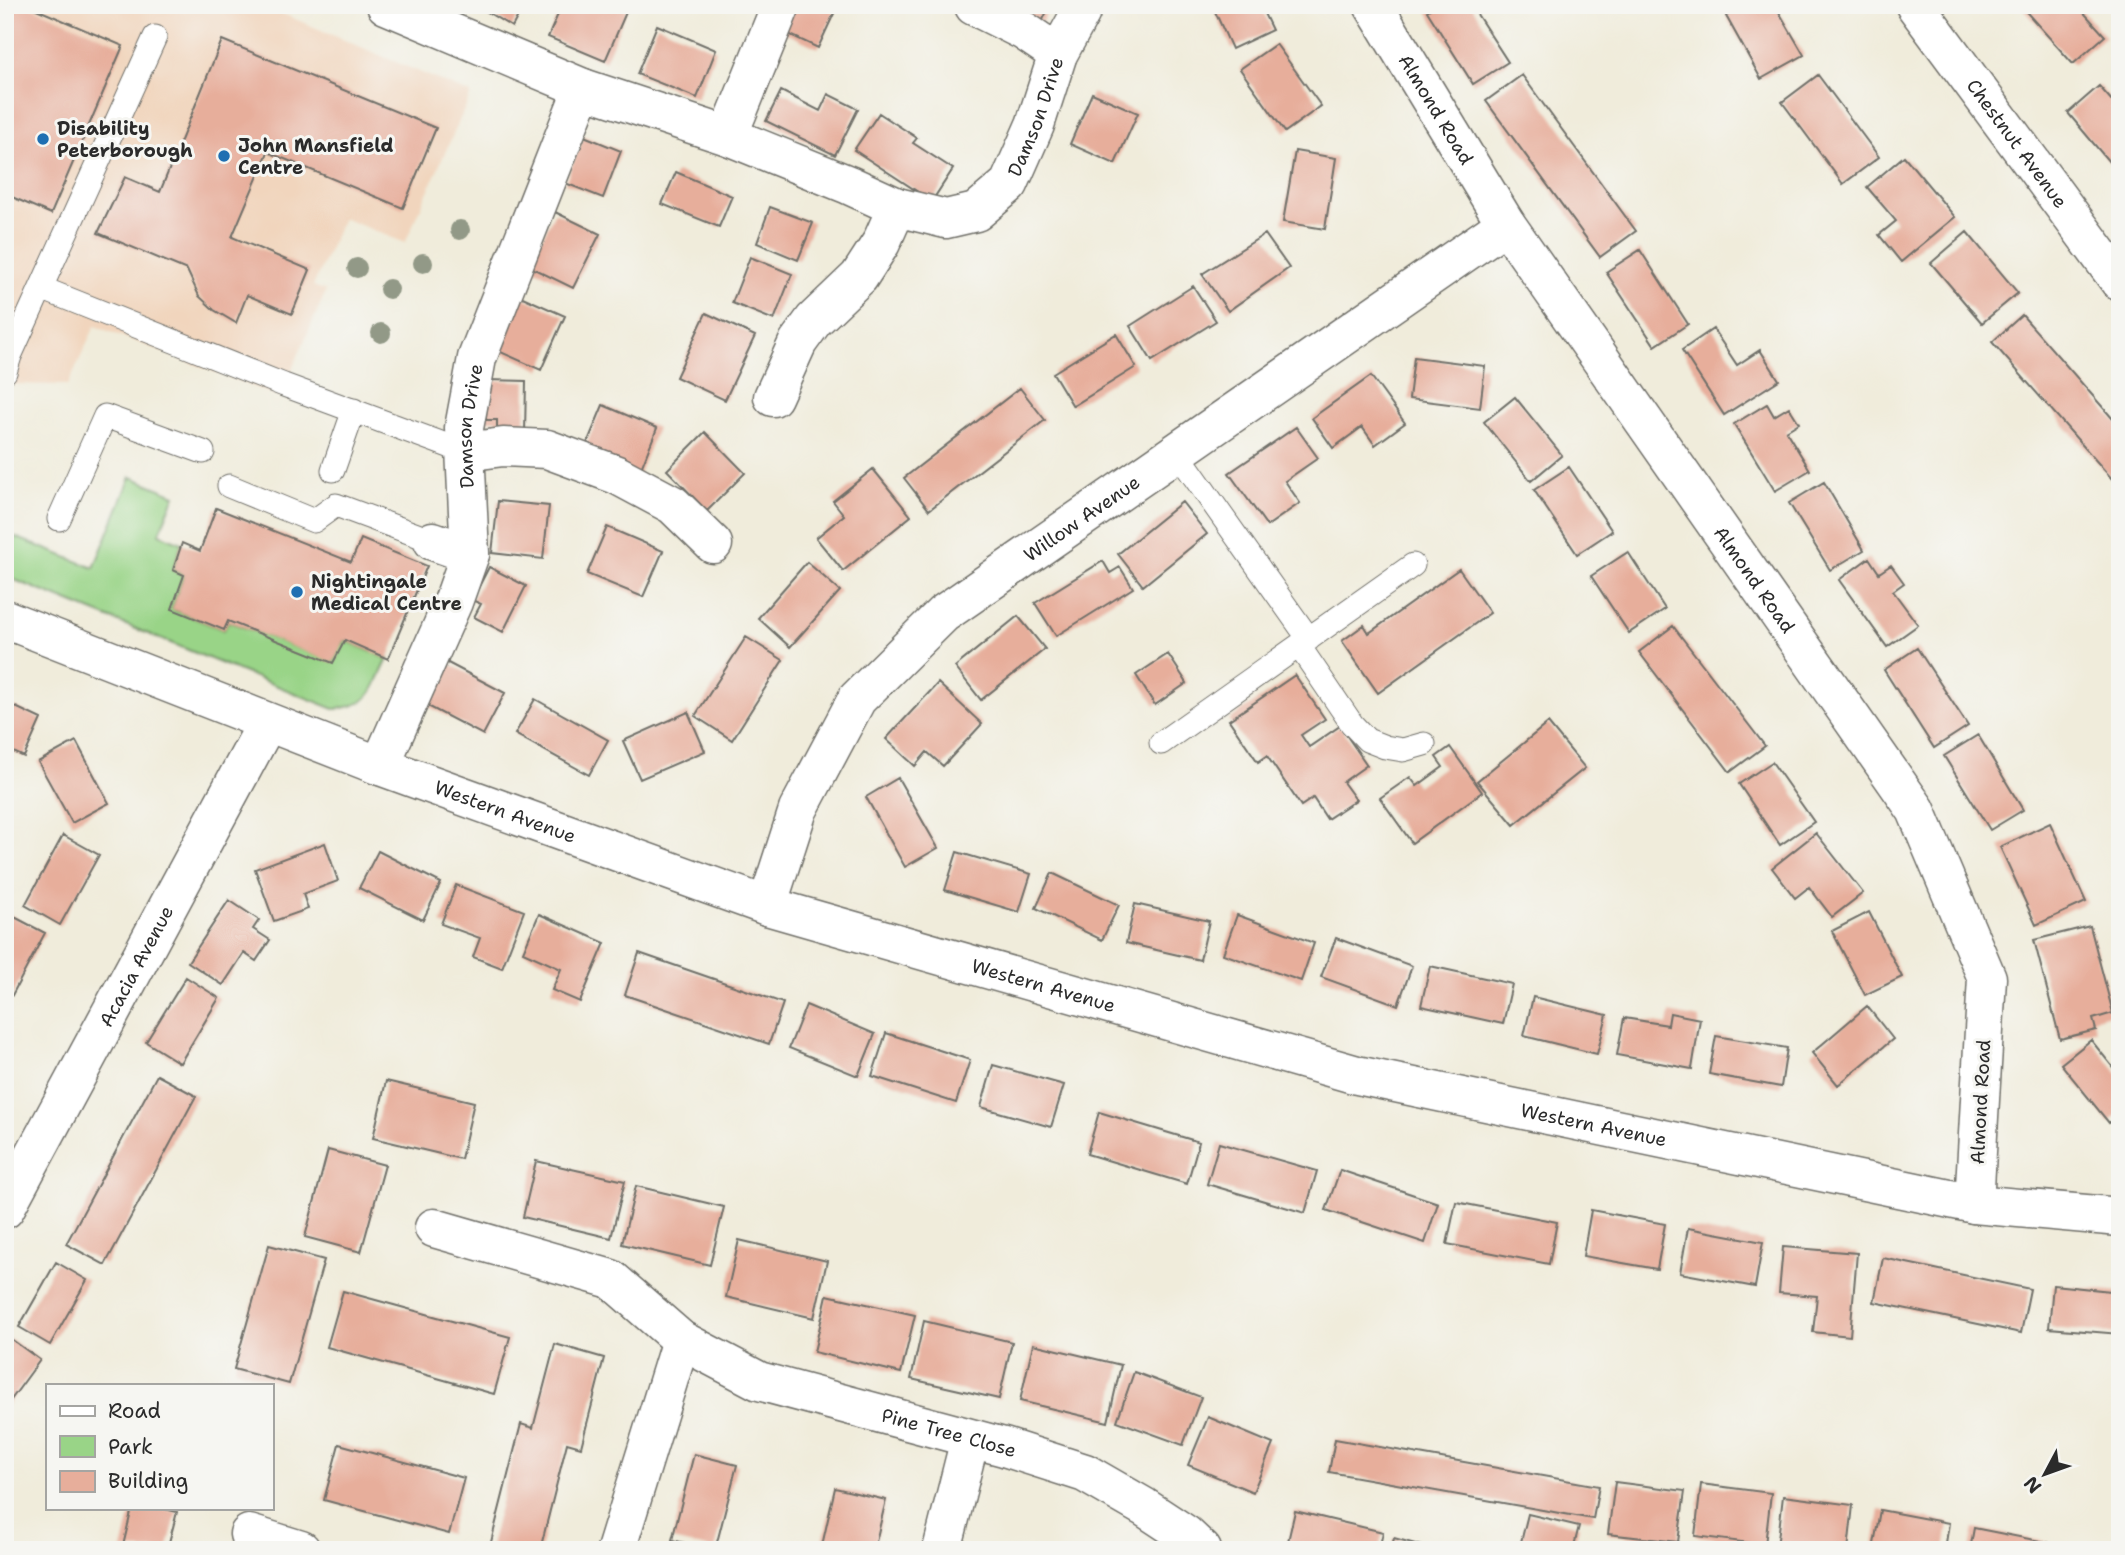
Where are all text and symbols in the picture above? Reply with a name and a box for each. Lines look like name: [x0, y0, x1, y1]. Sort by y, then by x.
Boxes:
street label: Almond Road: [1393, 50, 1479, 170]
street label: Damson Drive: [1002, 54, 1069, 180]
street label: Chestnut Avenue: [1961, 74, 2073, 213]
place label: Disability Peterborough: [57, 116, 193, 163]
marker: Disability Peterborough: [35, 131, 51, 147]
place label: John Mansfield Centre: [238, 133, 394, 180]
marker: John Mansfield Centre: [216, 148, 232, 164]
street label: Damson Drive: [452, 362, 489, 489]
street label: Willow Avenue: [1019, 470, 1145, 567]
street label: Almond Road: [1708, 521, 1800, 638]
place label: Nightingale Medical Centre: [311, 569, 462, 616]
marker: Nightingale Medical Centre: [289, 584, 305, 600]
street label: Western Avenue: [431, 775, 579, 849]
street label: Acacia Avenue: [94, 901, 179, 1031]
street label: Western Avenue: [969, 953, 1118, 1018]
street label: Almond Road: [1965, 1039, 1996, 1165]
street label: Western Avenue: [1518, 1098, 1669, 1152]
legend: [46, 1384, 273, 1510]
text: Road: [108, 1397, 161, 1425]
street label: Pine Tree Close: [879, 1403, 1020, 1463]
text: Park: [108, 1433, 153, 1461]
north arrow: [2010, 1440, 2080, 1510]
text: Building: [108, 1467, 188, 1495]
text: N: [2018, 1471, 2047, 1499]

